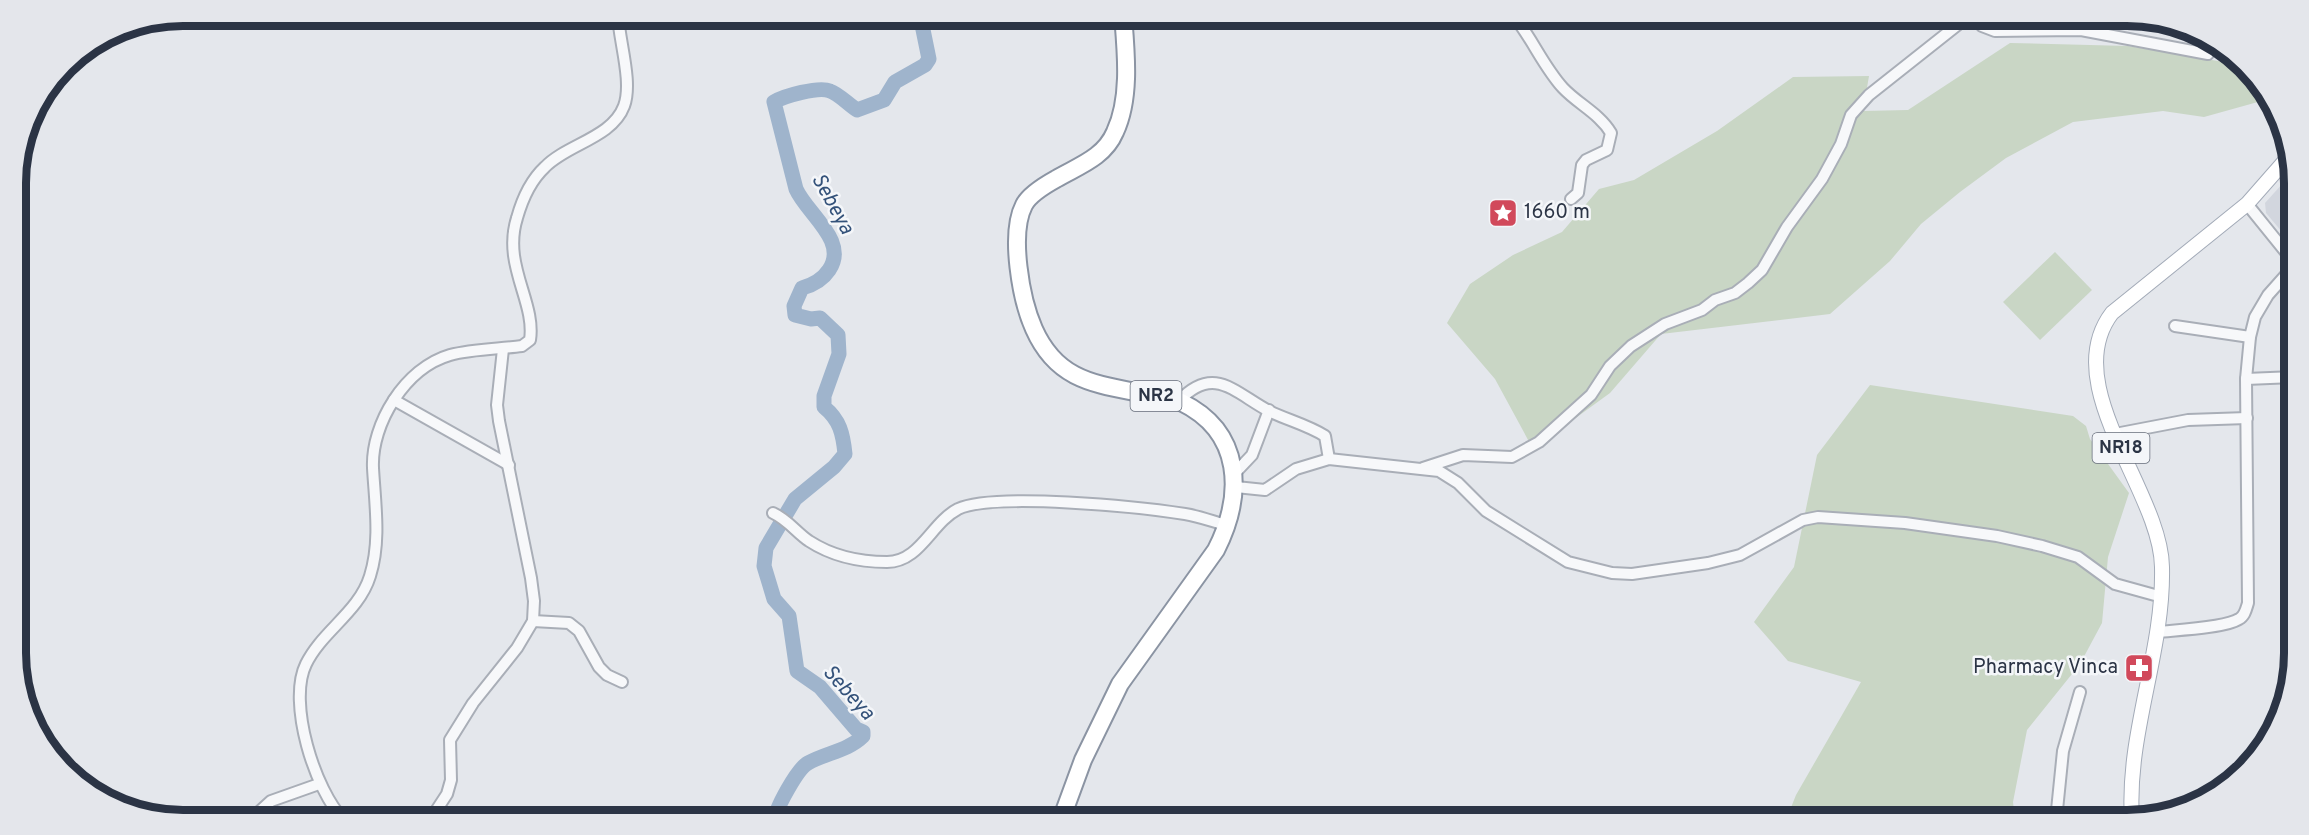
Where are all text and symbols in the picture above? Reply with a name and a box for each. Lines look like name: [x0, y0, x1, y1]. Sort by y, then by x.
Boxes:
water label: Sebeya: [804, 169, 860, 239]
place icon: 1660 m: [1487, 197, 1519, 229]
place label: 1660 m: [1524, 200, 1590, 226]
road number: NR2: [1130, 381, 1182, 411]
road number: NR18: [2092, 433, 2150, 463]
pharmacy icon: Pharmacy Vinca: [2123, 652, 2155, 684]
place label: Pharmacy Vinca: [1973, 655, 2118, 681]
water label: Sebeya: [816, 660, 880, 727]

